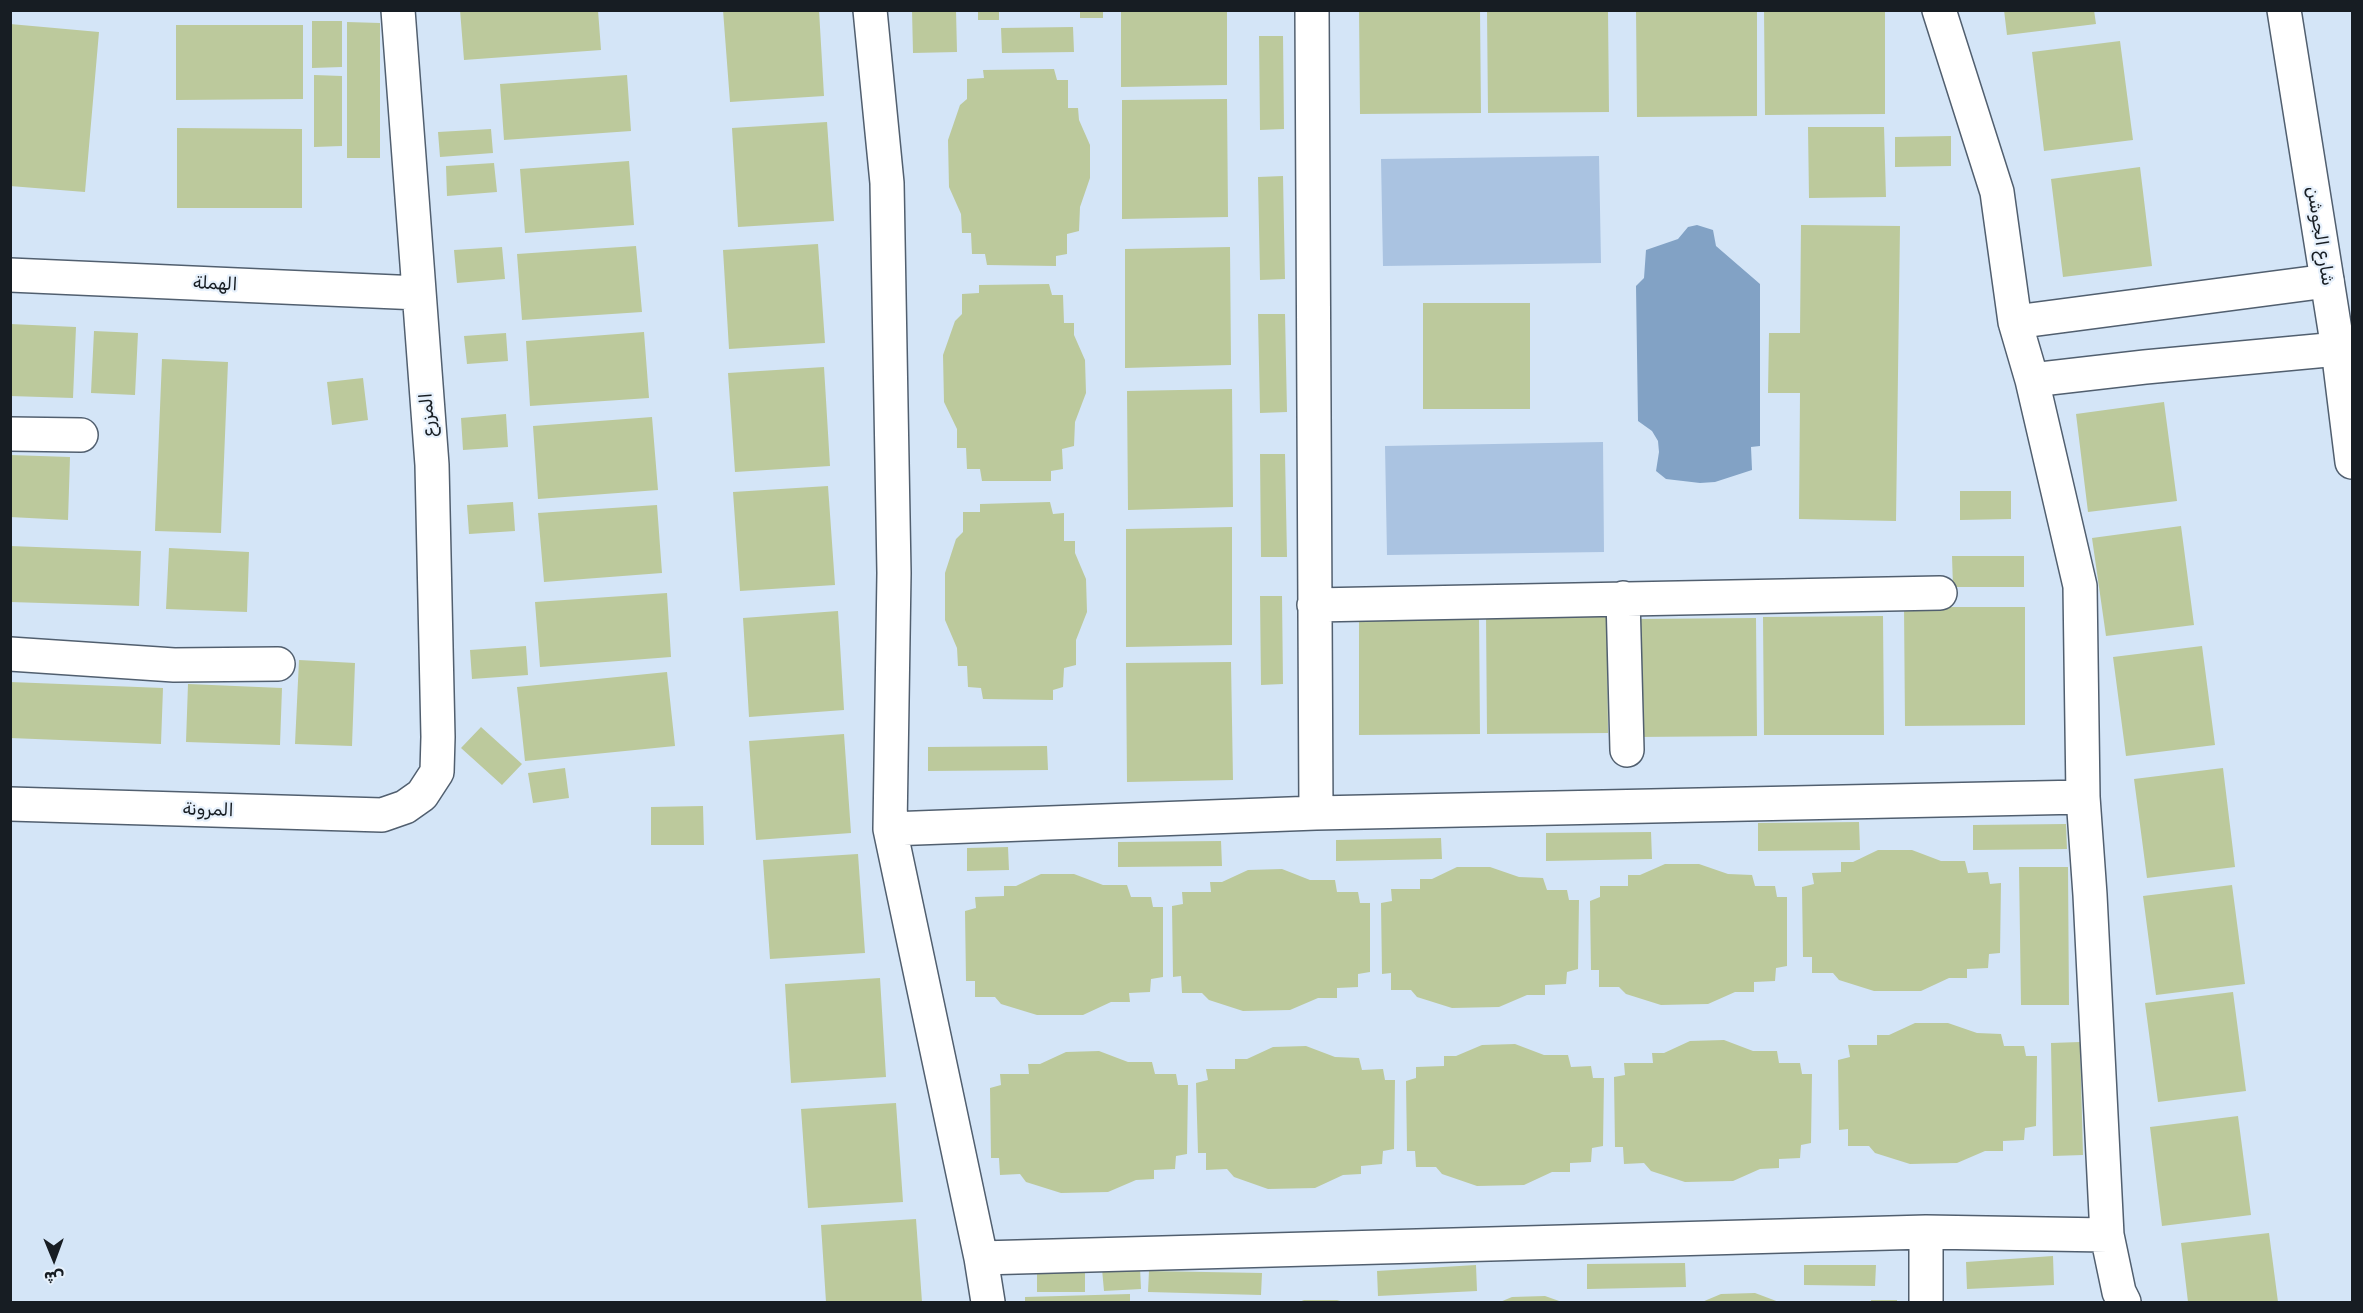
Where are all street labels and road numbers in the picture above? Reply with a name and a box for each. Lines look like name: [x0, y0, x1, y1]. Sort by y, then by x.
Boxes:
street label: شارع الجوشن: [2301, 185, 2339, 287]
street label: الهملة: [192, 272, 238, 296]
street label: المزرع: [415, 392, 441, 438]
street label: المرونة: [182, 798, 234, 822]

